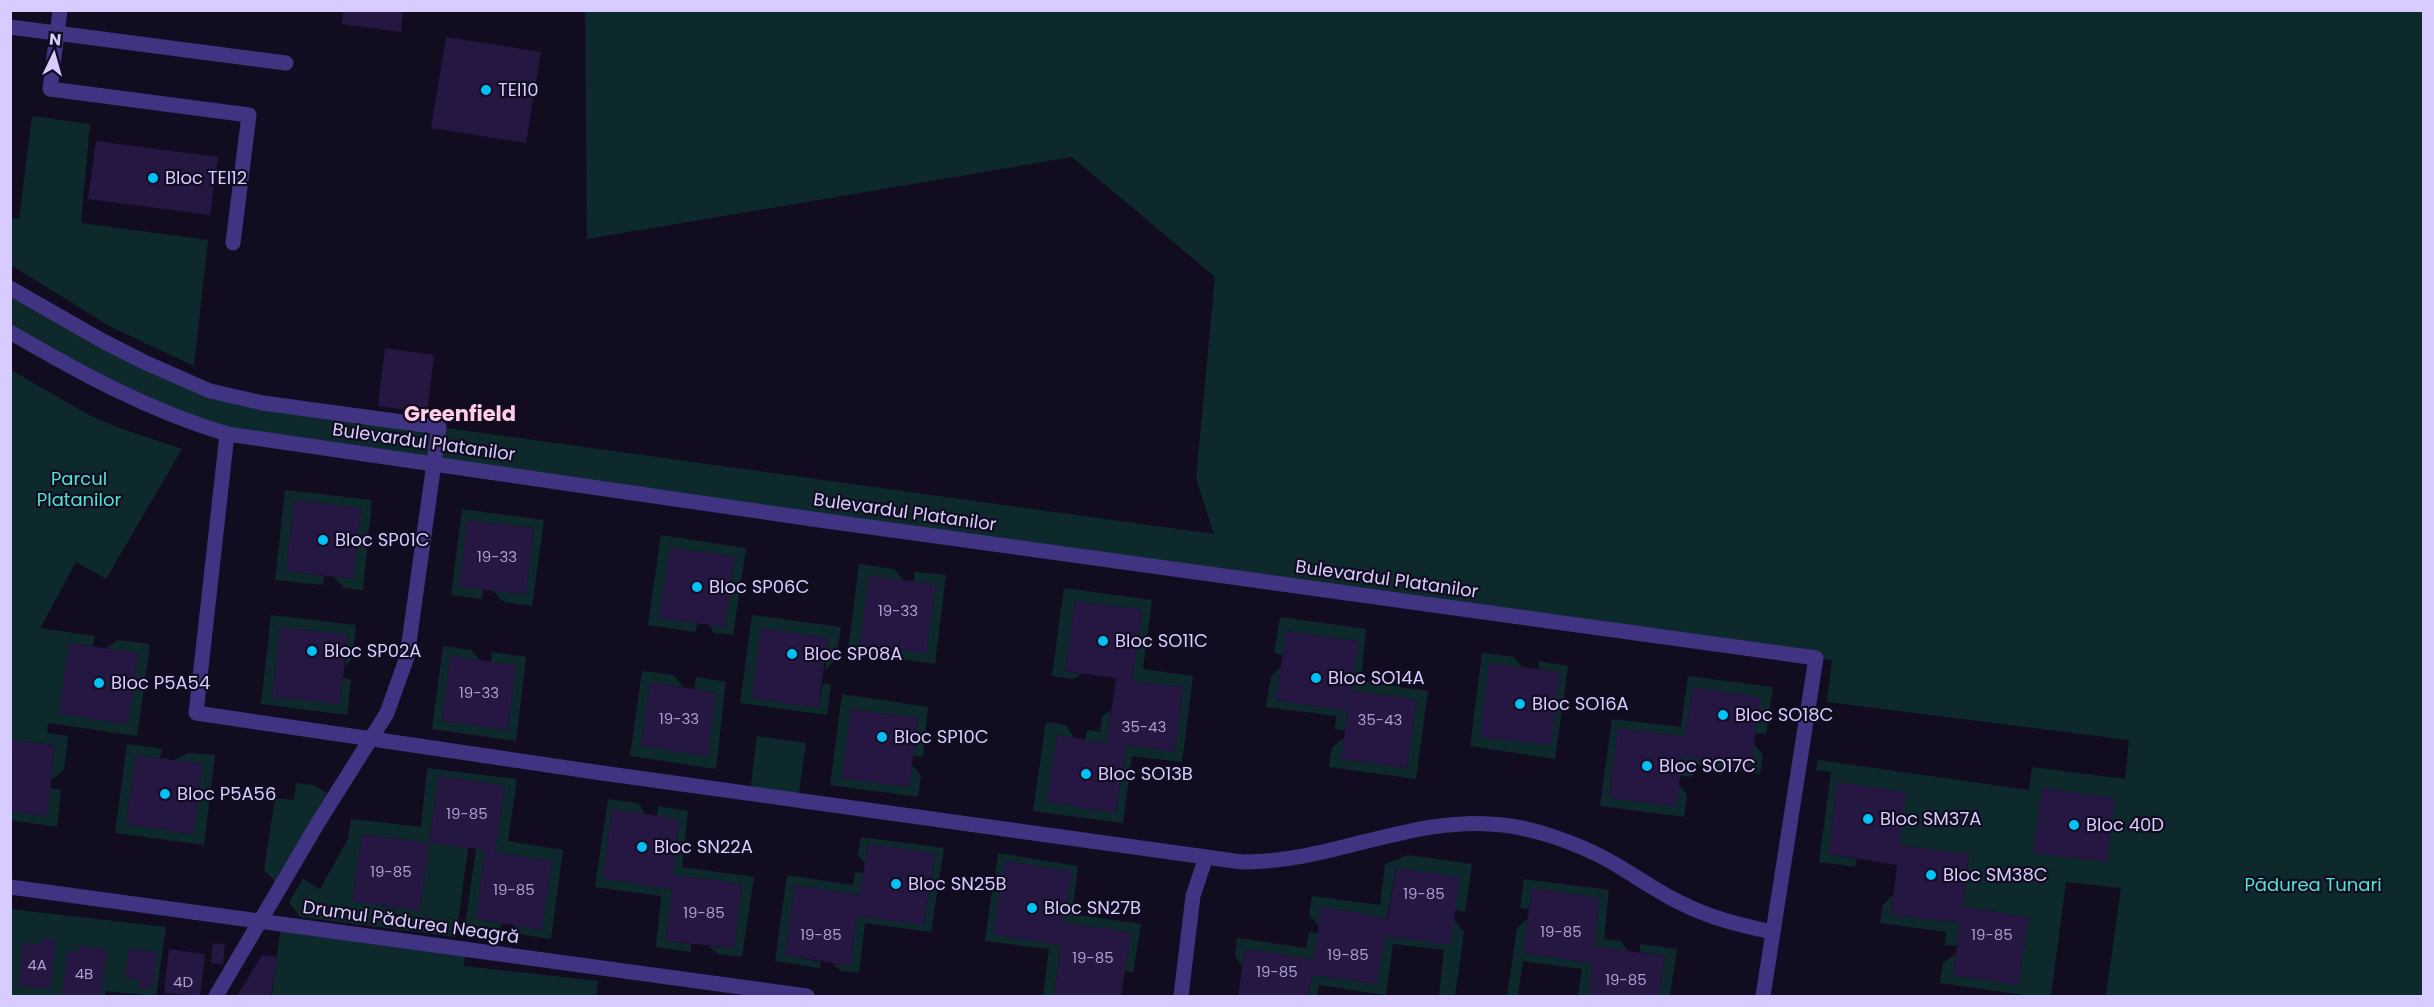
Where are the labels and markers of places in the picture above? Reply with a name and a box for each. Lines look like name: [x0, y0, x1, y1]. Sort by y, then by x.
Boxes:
place label: TEI10: [498, 77, 538, 102]
marker: TEI10: [479, 83, 493, 97]
place label: Bloc TEI12: [165, 165, 247, 190]
marker: Bloc TEI12: [146, 171, 160, 185]
place label: Bloc SP01C: [335, 527, 430, 552]
marker: Bloc SP01C: [316, 533, 330, 547]
place label: Bloc SP06C: [709, 574, 809, 599]
marker: Bloc SP06C: [690, 580, 704, 594]
place label: Bloc SO11C: [1115, 628, 1208, 653]
marker: Bloc SO11C: [1096, 634, 1110, 648]
place label: Bloc SP02A: [324, 638, 422, 663]
place label: Bloc SP08A: [804, 641, 903, 666]
marker: Bloc SP02A: [305, 644, 319, 658]
marker: Bloc SP08A: [785, 647, 799, 661]
place label: Bloc SO14A: [1328, 665, 1425, 690]
place label: Bloc P5A54: [111, 670, 210, 695]
marker: Bloc SO14A: [1309, 671, 1323, 685]
marker: Bloc P5A54: [92, 676, 106, 690]
place label: Bloc SO16A: [1532, 691, 1629, 716]
marker: Bloc SO16A: [1513, 697, 1527, 711]
place label: Bloc SO18C: [1735, 702, 1833, 727]
marker: Bloc SO18C: [1716, 708, 1730, 722]
place label: Bloc SP10C: [894, 724, 989, 749]
marker: Bloc SP10C: [875, 730, 889, 744]
place label: Bloc SO17C: [1659, 753, 1756, 778]
marker: Bloc SO17C: [1640, 759, 1654, 773]
place label: Bloc SO13B: [1098, 761, 1193, 786]
marker: Bloc SO13B: [1079, 767, 1093, 781]
place label: Bloc P5A56: [177, 781, 276, 806]
marker: Bloc P5A56: [158, 787, 172, 801]
place label: Bloc SM37A: [1880, 806, 1981, 831]
marker: Bloc SM37A: [1861, 812, 1875, 826]
place label: Bloc 40D: [2086, 812, 2164, 837]
marker: Bloc 40D: [2067, 818, 2081, 832]
place label: Bloc SN22A: [654, 834, 753, 859]
marker: Bloc SN22A: [635, 840, 649, 854]
place label: Bloc SM38C: [1943, 862, 2048, 887]
marker: Bloc SM38C: [1924, 868, 1938, 882]
place label: Bloc SN25B: [908, 871, 1007, 896]
marker: Bloc SN25B: [889, 877, 903, 891]
place label: Bloc SN27B: [1044, 895, 1141, 920]
marker: Bloc SN27B: [1025, 901, 1039, 915]

